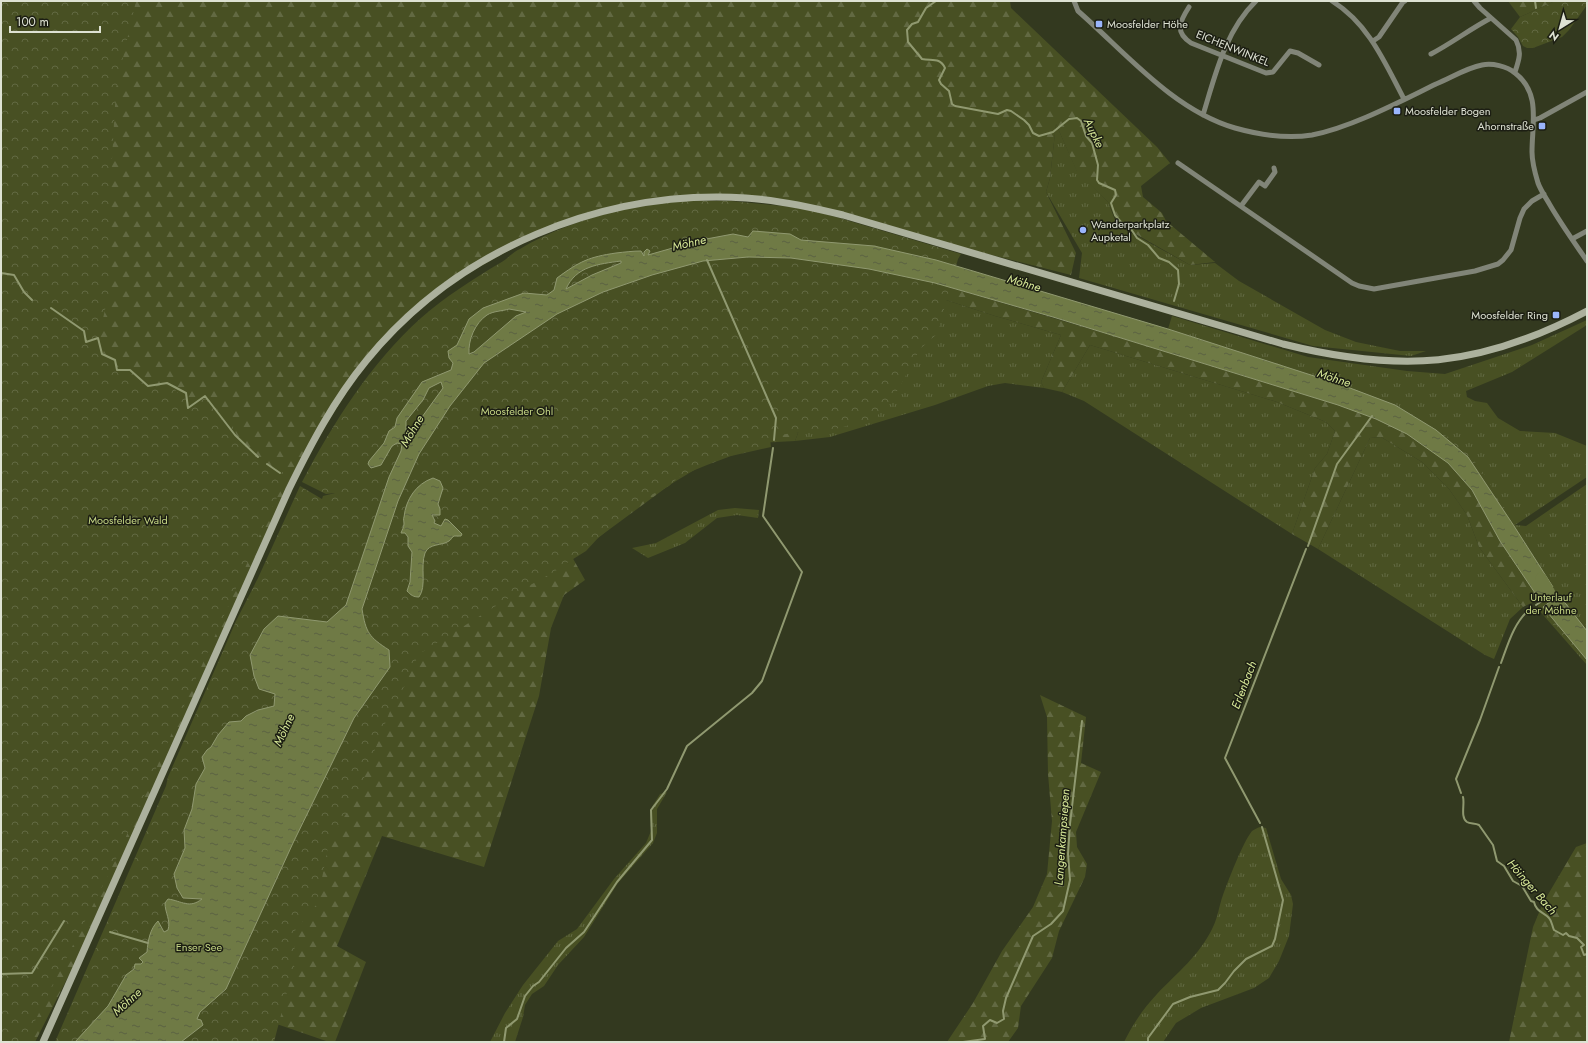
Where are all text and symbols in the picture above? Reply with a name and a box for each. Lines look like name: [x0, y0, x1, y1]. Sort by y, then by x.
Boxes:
scale bar: [10, 8, 100, 34]
north arrow: [1540, 8, 1580, 48]
text: 100 m: [16, 13, 49, 31]
place label: Moosfelder Höhe: [1107, 16, 1188, 32]
marker: Moosfelder Höhe: [1094, 19, 1104, 29]
street label: EICHENWINKEL: [1194, 26, 1272, 70]
text: N: [1546, 27, 1562, 45]
place label: Moosfelder Bogen: [1405, 103, 1491, 119]
marker: Moosfelder Bogen: [1392, 106, 1402, 116]
water label: Aupke: [1079, 114, 1109, 151]
place label: Ahornstraße: [1477, 118, 1534, 134]
marker: Ahornstraße: [1537, 121, 1547, 131]
place label: Wanderparkplatz Aupketal: [1091, 216, 1170, 245]
marker: Wanderparkplatz Aupketal: [1078, 225, 1088, 235]
water label: Möhne: [670, 230, 708, 256]
water label: Möhne: [1005, 270, 1043, 296]
place label: Moosfelder Ring: [1471, 307, 1548, 323]
marker: Moosfelder Ring: [1551, 310, 1561, 320]
water label: Möhne: [1315, 364, 1353, 392]
park label: Moosfelder Ohl: [481, 403, 553, 419]
water label: Möhne: [396, 412, 428, 450]
park label: Moosfelder Wald: [88, 512, 168, 528]
park label: Unterlauf der Möhne: [1525, 589, 1577, 618]
water label: Erlenbach: [1227, 658, 1261, 712]
water label: Möhne: [269, 711, 299, 749]
water label: Langenkampsiepen: [1050, 788, 1074, 886]
water label: Höinger Bach: [1503, 855, 1561, 919]
park label: Enser See: [176, 939, 223, 955]
water label: Möhne: [108, 984, 146, 1020]

